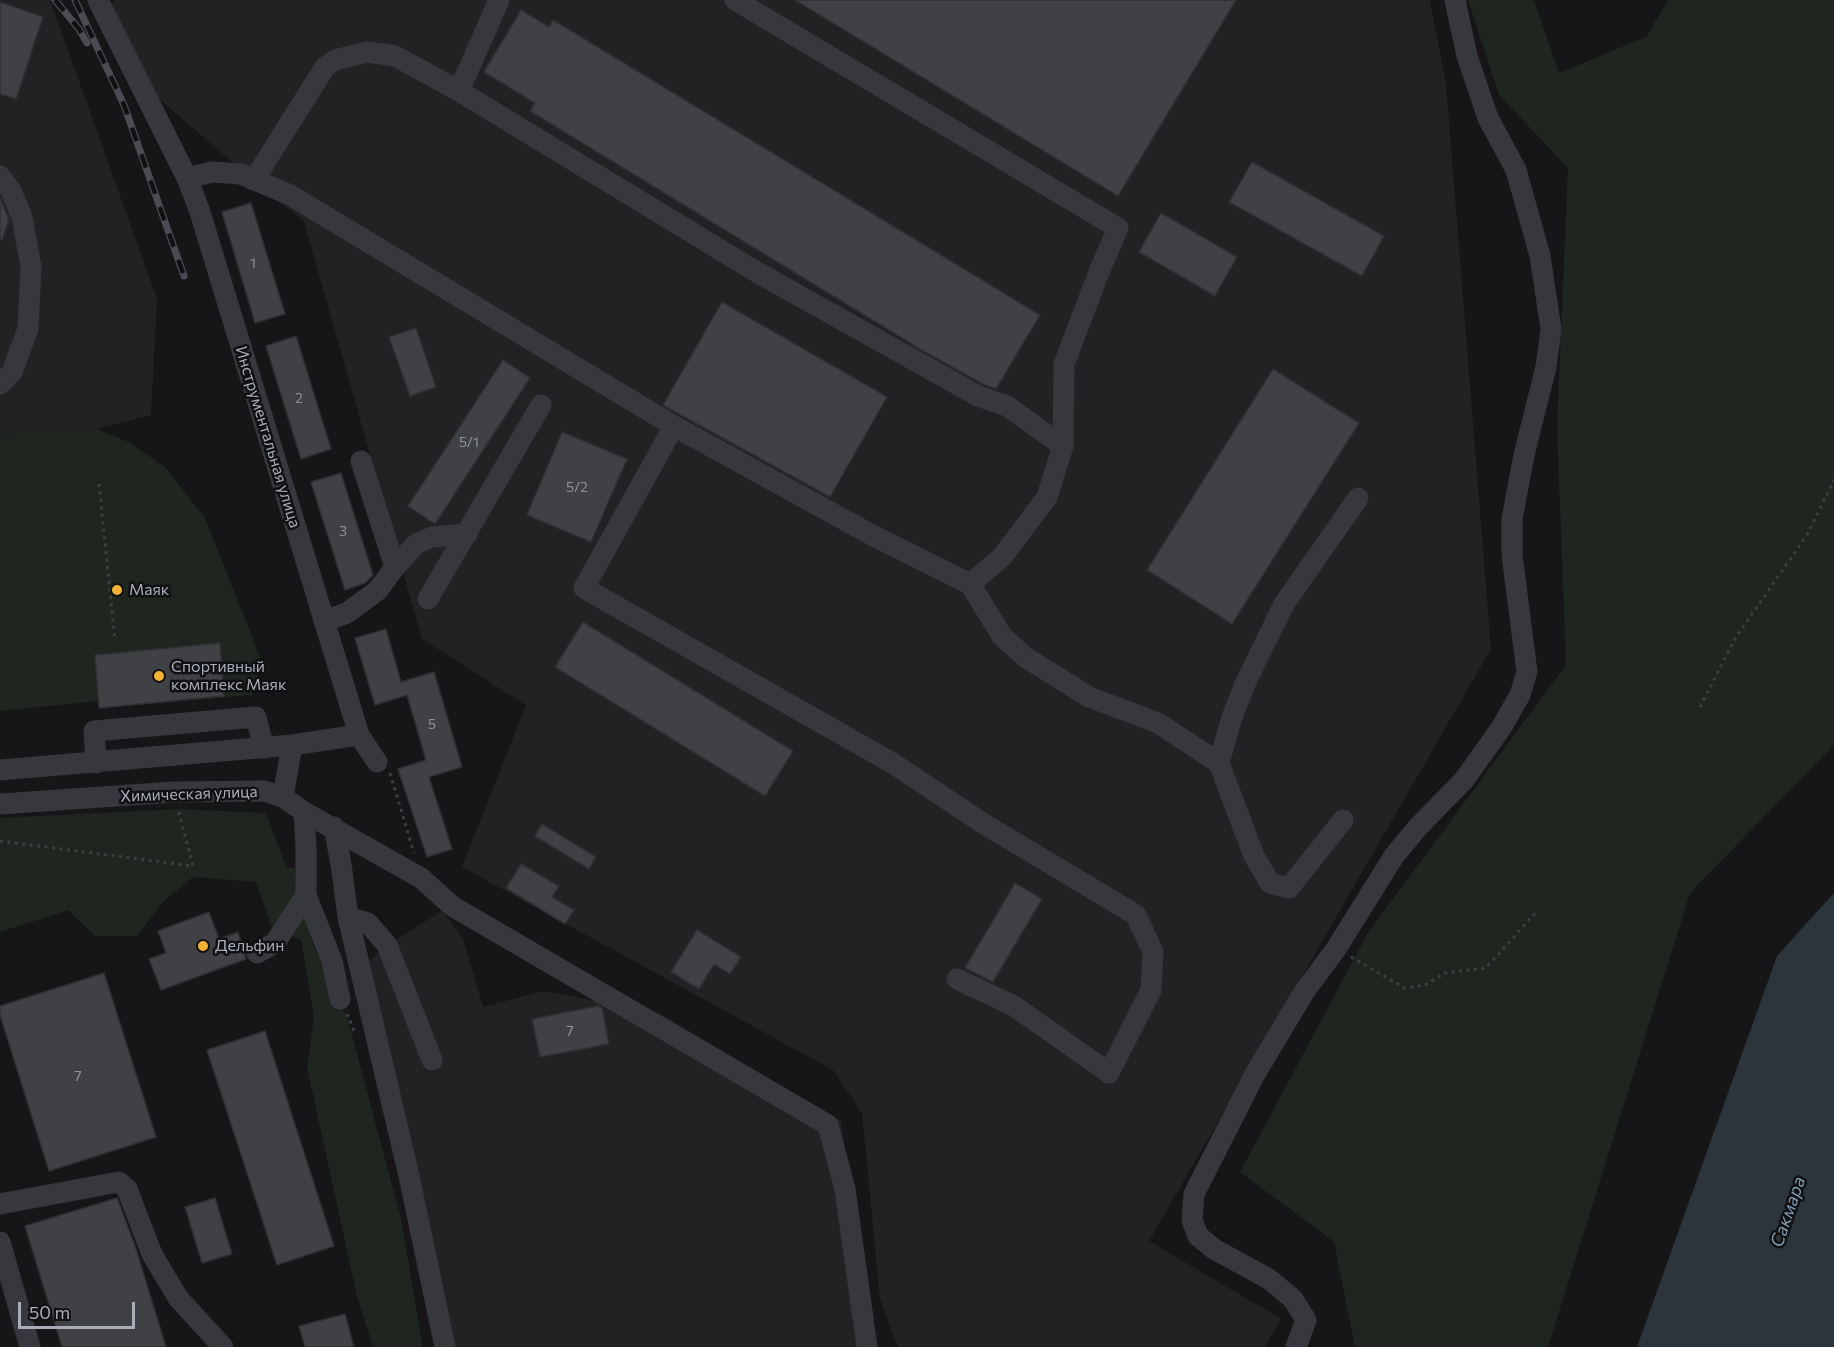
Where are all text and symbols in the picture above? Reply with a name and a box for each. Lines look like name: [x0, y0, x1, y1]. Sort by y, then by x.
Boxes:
house number: 1: [250, 255, 256, 271]
street label: Инструментальная улица: [231, 344, 305, 530]
house number: 2: [295, 390, 303, 406]
house number: 5/1: [459, 434, 479, 450]
house number: 5/2: [566, 479, 588, 495]
house number: 3: [339, 523, 347, 539]
place label: Маяк: [129, 580, 169, 600]
marker: Маяк: [110, 583, 124, 597]
place label: Спортивный комплекс Маяк: [171, 657, 286, 695]
marker: Спортивный комплекс Маяк: [152, 669, 166, 683]
house number: 5: [428, 716, 436, 732]
street label: Химическая улица: [120, 782, 258, 806]
place label: Дельфин: [215, 936, 284, 956]
marker: Дельфин: [196, 939, 210, 953]
house number: 7: [566, 1023, 574, 1039]
house number: 7: [74, 1068, 82, 1084]
water label: Сакмара: [1766, 1174, 1810, 1250]
scale bar: [21, 1290, 138, 1328]
text: 50 m: [29, 1301, 70, 1323]

